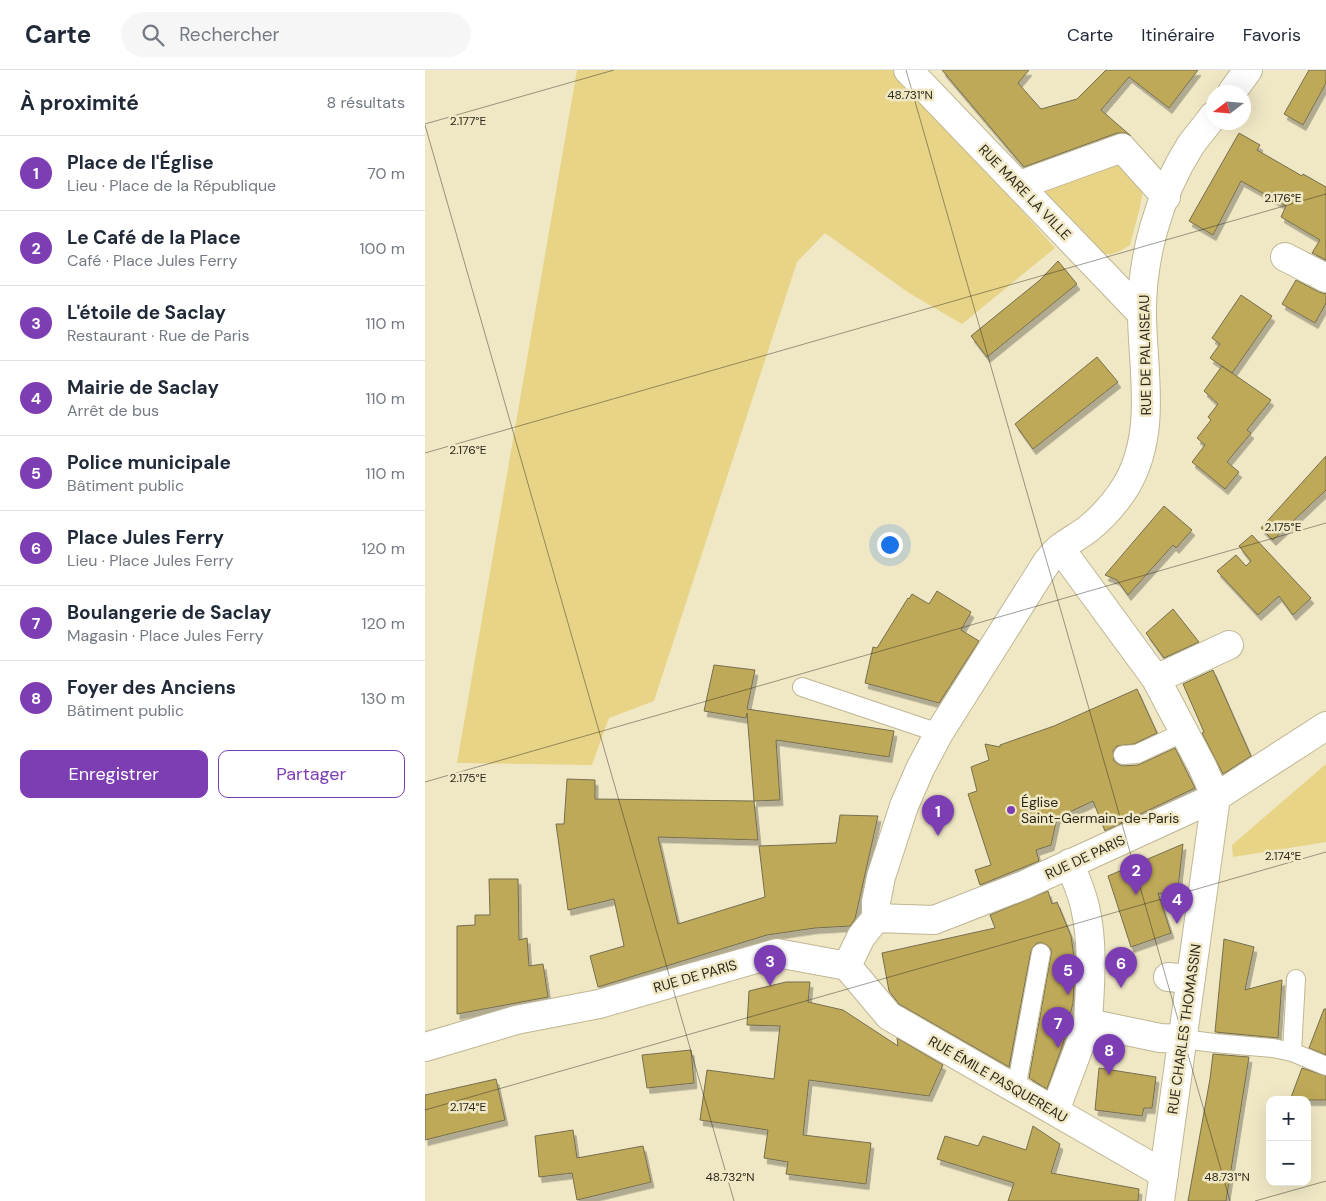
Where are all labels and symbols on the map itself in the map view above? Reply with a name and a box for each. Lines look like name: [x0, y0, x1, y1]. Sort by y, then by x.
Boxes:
north arrow: [1206, 85, 1251, 130]
text: 48.731°N: [887, 87, 933, 103]
text: 2.177°E: [450, 113, 486, 129]
street label: RUE MARE LA VILLE: [975, 140, 1075, 244]
text: 2.176°E: [1264, 190, 1302, 206]
street label: RUE DE PALAISEAU: [1135, 295, 1155, 415]
text: 2.176°E: [449, 442, 487, 458]
text: 2.175°E: [1264, 519, 1302, 535]
your location: [877, 532, 903, 558]
text: 2.175°E: [449, 770, 487, 786]
place label: Église Saint-Germain-de-Paris: [1021, 793, 1179, 827]
pin: 1: [922, 795, 954, 836]
marker: Église Saint-Germain-de-Paris: [1005, 804, 1017, 816]
street label: RUE DE PARIS: [1042, 831, 1128, 883]
text: 2.174°E: [1265, 848, 1302, 864]
pin: 2: [1120, 854, 1152, 895]
pin: 4: [1161, 883, 1193, 924]
street label: RUE CHARLES THOMASSIN: [1163, 943, 1205, 1115]
pin: 3: [754, 945, 786, 986]
pin: 6: [1105, 947, 1137, 988]
pin: 5: [1052, 954, 1084, 995]
street label: RUE DE PARIS: [651, 955, 739, 997]
pin: 7: [1042, 1007, 1074, 1048]
street label: RUE ÉMILE PASQUEREAU: [925, 1032, 1071, 1126]
pin: 8: [1093, 1034, 1125, 1075]
text: 2.174°E: [450, 1099, 487, 1115]
text: 48.732°N: [705, 1169, 755, 1185]
text: 48.731°N: [1204, 1169, 1250, 1185]

